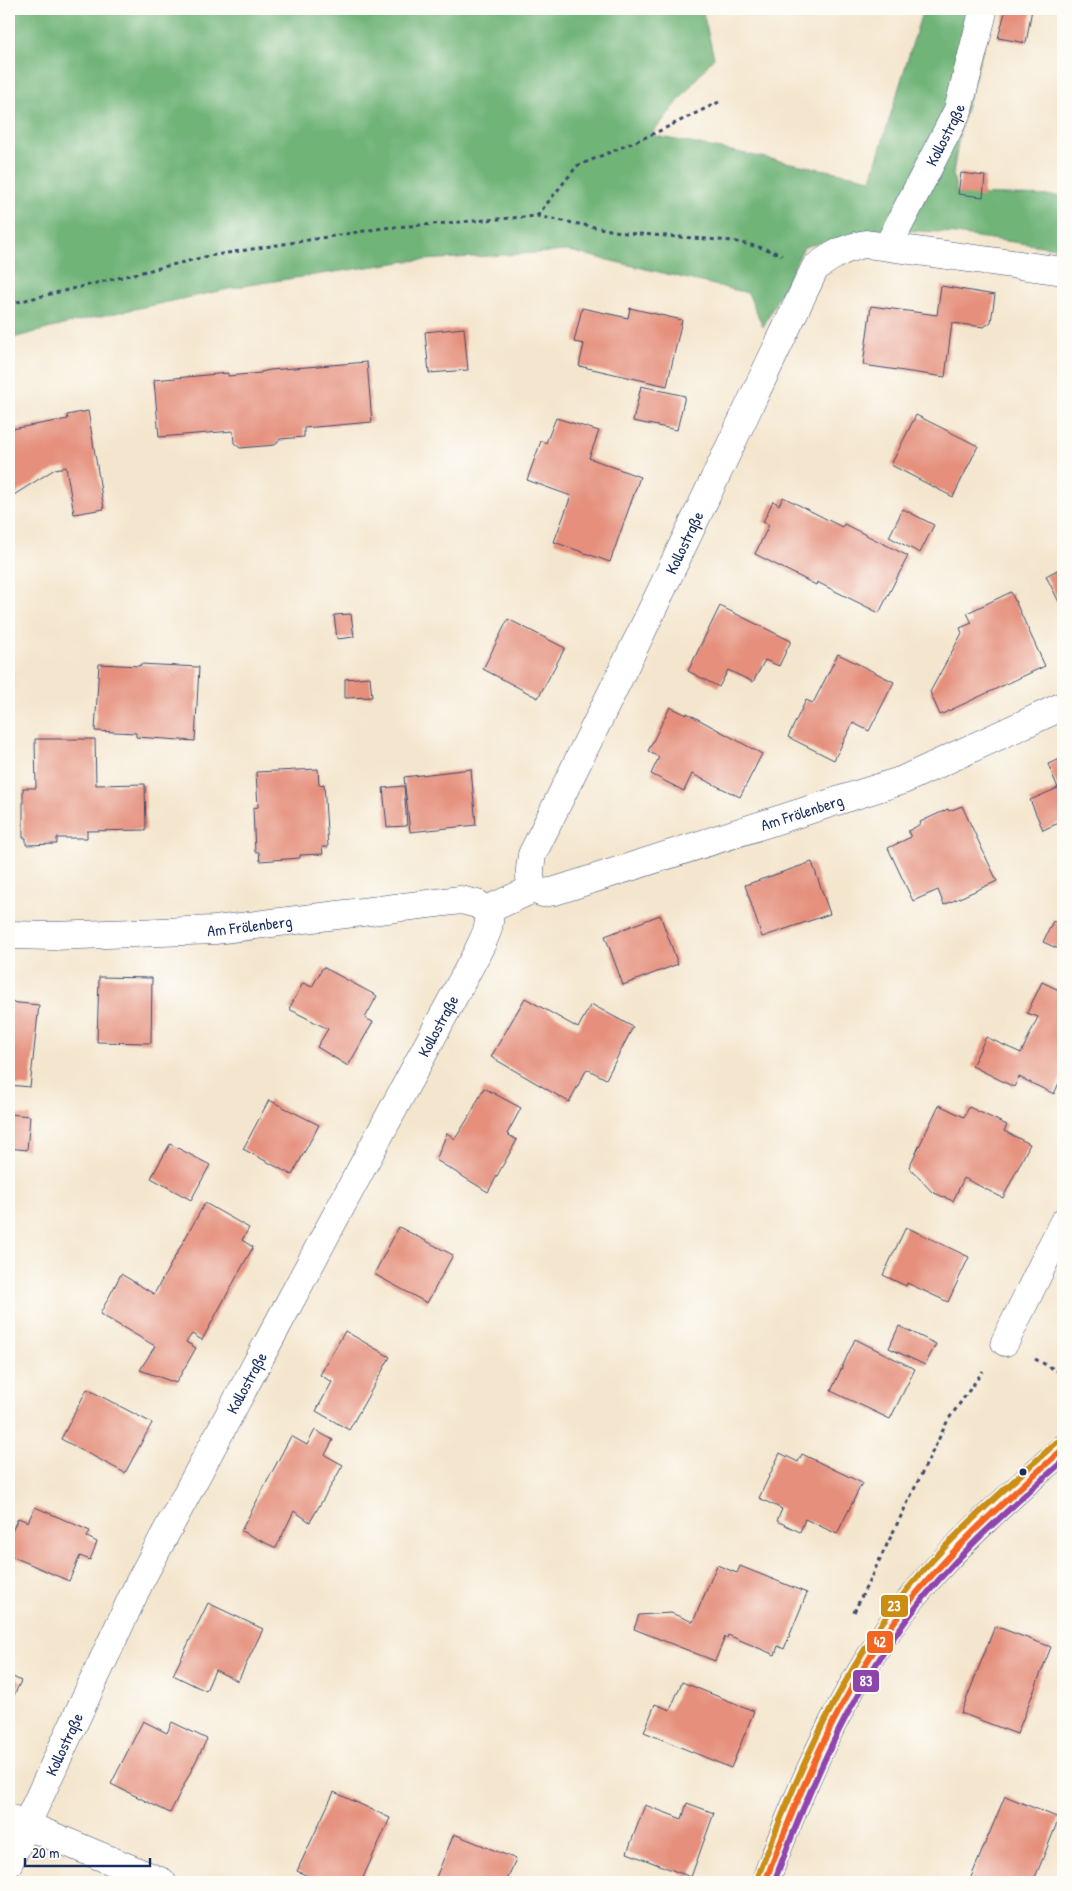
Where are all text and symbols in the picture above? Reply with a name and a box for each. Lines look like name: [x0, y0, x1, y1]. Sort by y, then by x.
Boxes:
street label: Kollostraße: [920, 101, 970, 170]
street label: Kollostraße: [660, 507, 709, 578]
street label: Am Frölenberg: [758, 789, 846, 836]
street label: Am Frölenberg: [207, 910, 293, 941]
street label: Kollostraße: [412, 991, 464, 1061]
street label: Kollostraße: [221, 1347, 272, 1418]
unlabelled marker: [1018, 1467, 1028, 1477]
line badge: 23: [880, 1594, 909, 1618]
text: 23: [888, 1596, 901, 1615]
line badge: 42: [866, 1630, 894, 1654]
text: 42: [874, 1632, 886, 1651]
line badge: 83: [852, 1669, 880, 1693]
text: 83: [860, 1671, 873, 1690]
street label: Kollostraße: [40, 1709, 88, 1779]
scale bar: [25, 1836, 150, 1868]
text: 20 m: [32, 1842, 59, 1863]

